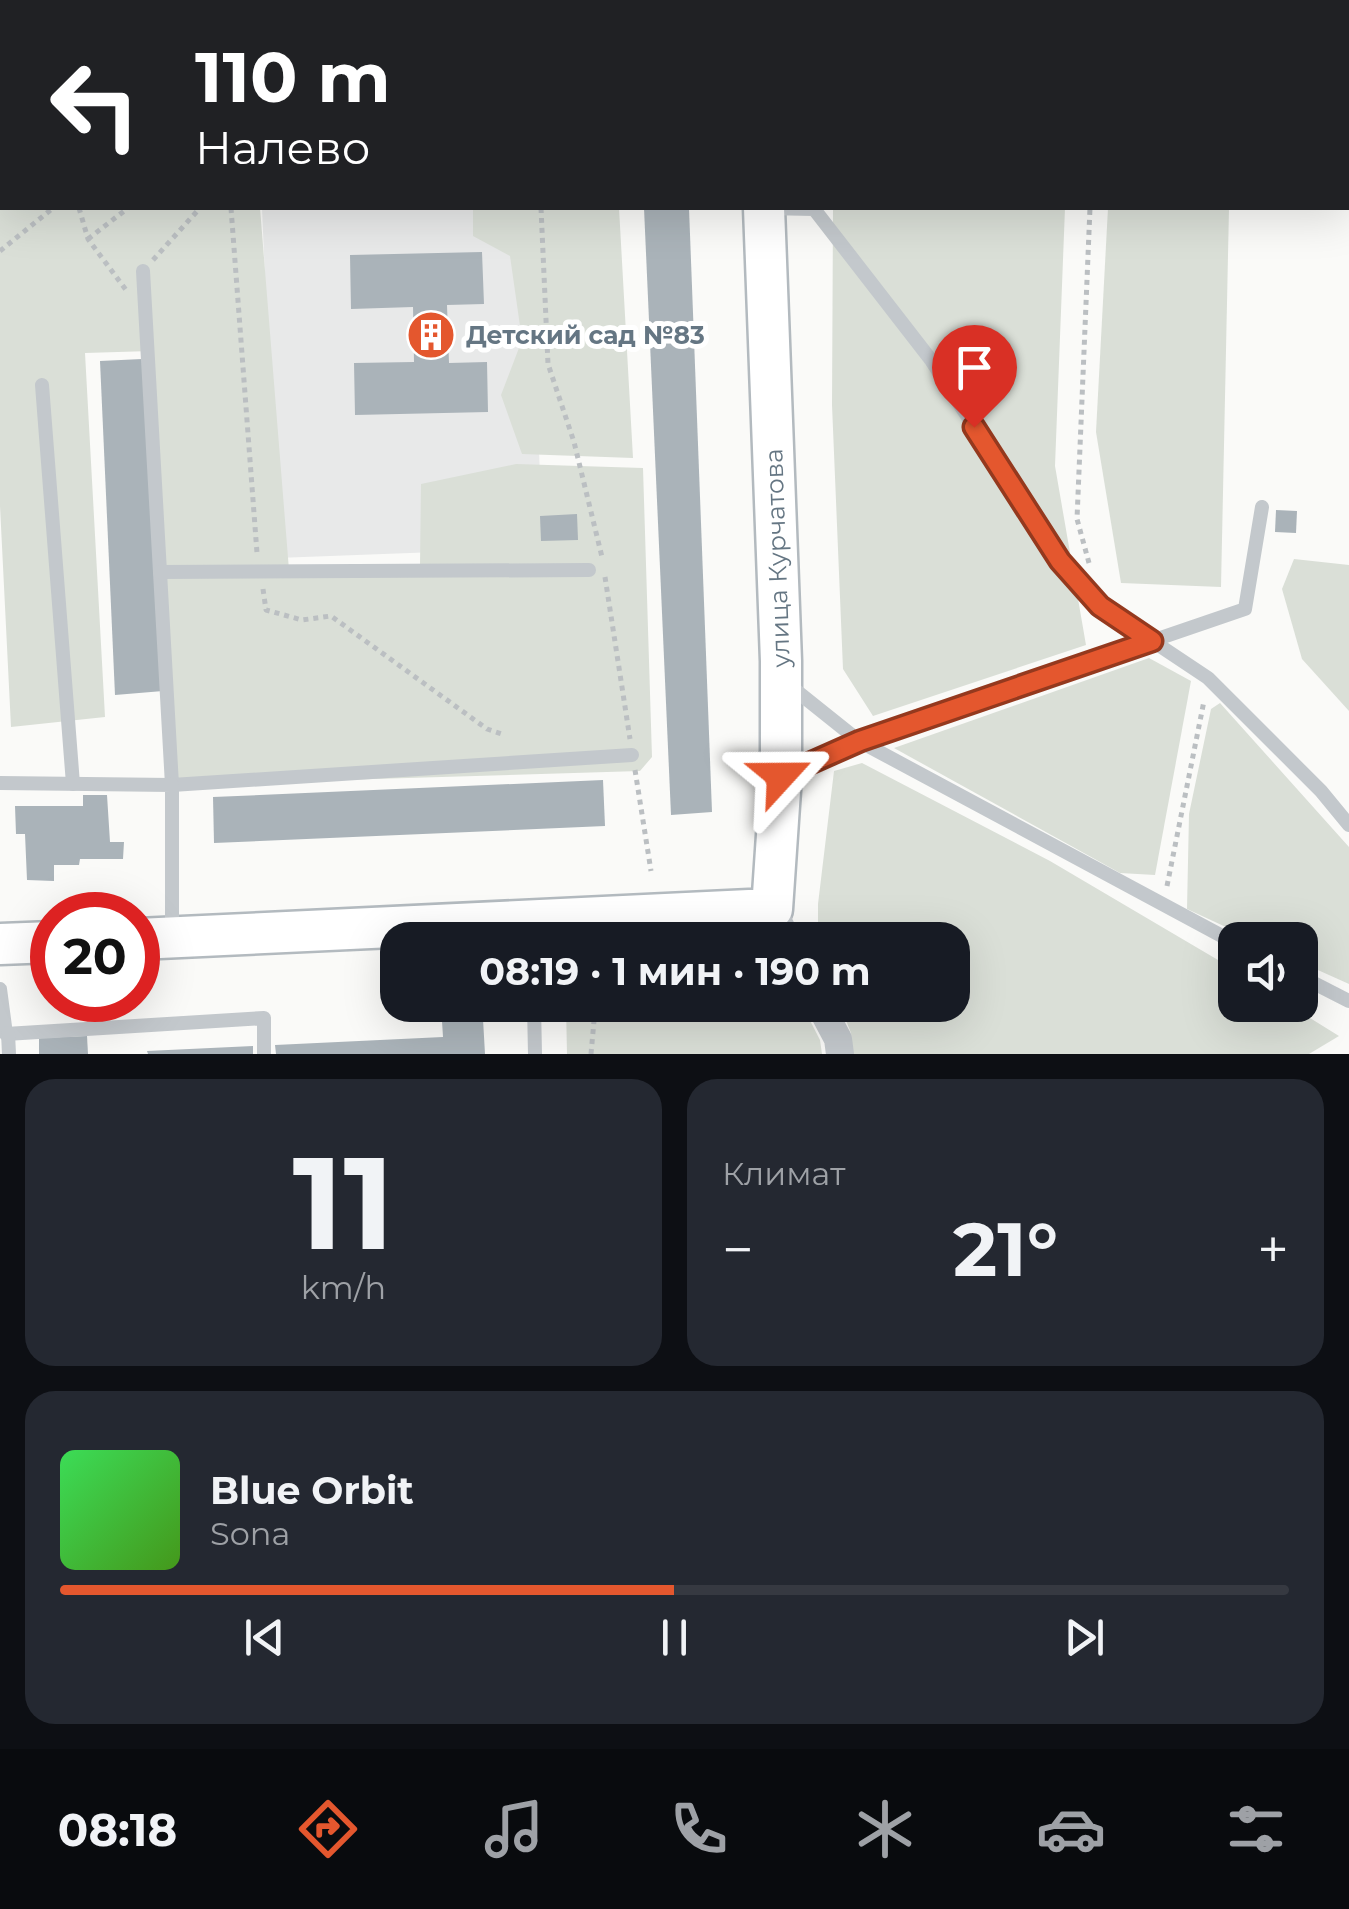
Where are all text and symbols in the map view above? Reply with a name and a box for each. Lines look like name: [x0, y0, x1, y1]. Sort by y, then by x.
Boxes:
text: 110 m: [195, 34, 391, 120]
icon: left: [30, 40, 160, 170]
text: Налево: [195, 120, 370, 175]
building icon: Детский сад №83: [405, 309, 457, 361]
place label: Детский сад №83: [466, 320, 705, 350]
pin: [932, 325, 1017, 428]
icon: arrive: [947, 340, 1002, 395]
street label: улица Курчатова: [758, 448, 796, 669]
position arrow: [729, 724, 833, 828]
speed limit sign: 20: [30, 892, 160, 1022]
map controls: [1218, 922, 1318, 1022]
button: sound: [1218, 922, 1318, 1022]
text: 08:19 · 1 мин · 190 m: [479, 948, 871, 995]
text: 11: [293, 1123, 394, 1282]
text: Климат: [722, 1154, 845, 1193]
text: 21°: [953, 1203, 1058, 1295]
text: −: [722, 1216, 754, 1283]
text: +: [1257, 1216, 1289, 1283]
text: km/h: [301, 1268, 386, 1307]
text: Blue Orbit: [210, 1467, 414, 1514]
text: Sona: [210, 1514, 290, 1553]
icon: previous: [237, 1610, 292, 1665]
icon: pause: [647, 1610, 702, 1665]
icon: next: [1057, 1610, 1112, 1665]
icon: directions: [293, 1794, 363, 1864]
icon: music: [479, 1794, 549, 1864]
icon: phone: [664, 1794, 734, 1864]
icon: climate: [850, 1794, 920, 1864]
icon: car: [1036, 1794, 1106, 1864]
icon: filters: [1221, 1794, 1291, 1864]
text: 08:18: [58, 1802, 177, 1857]

